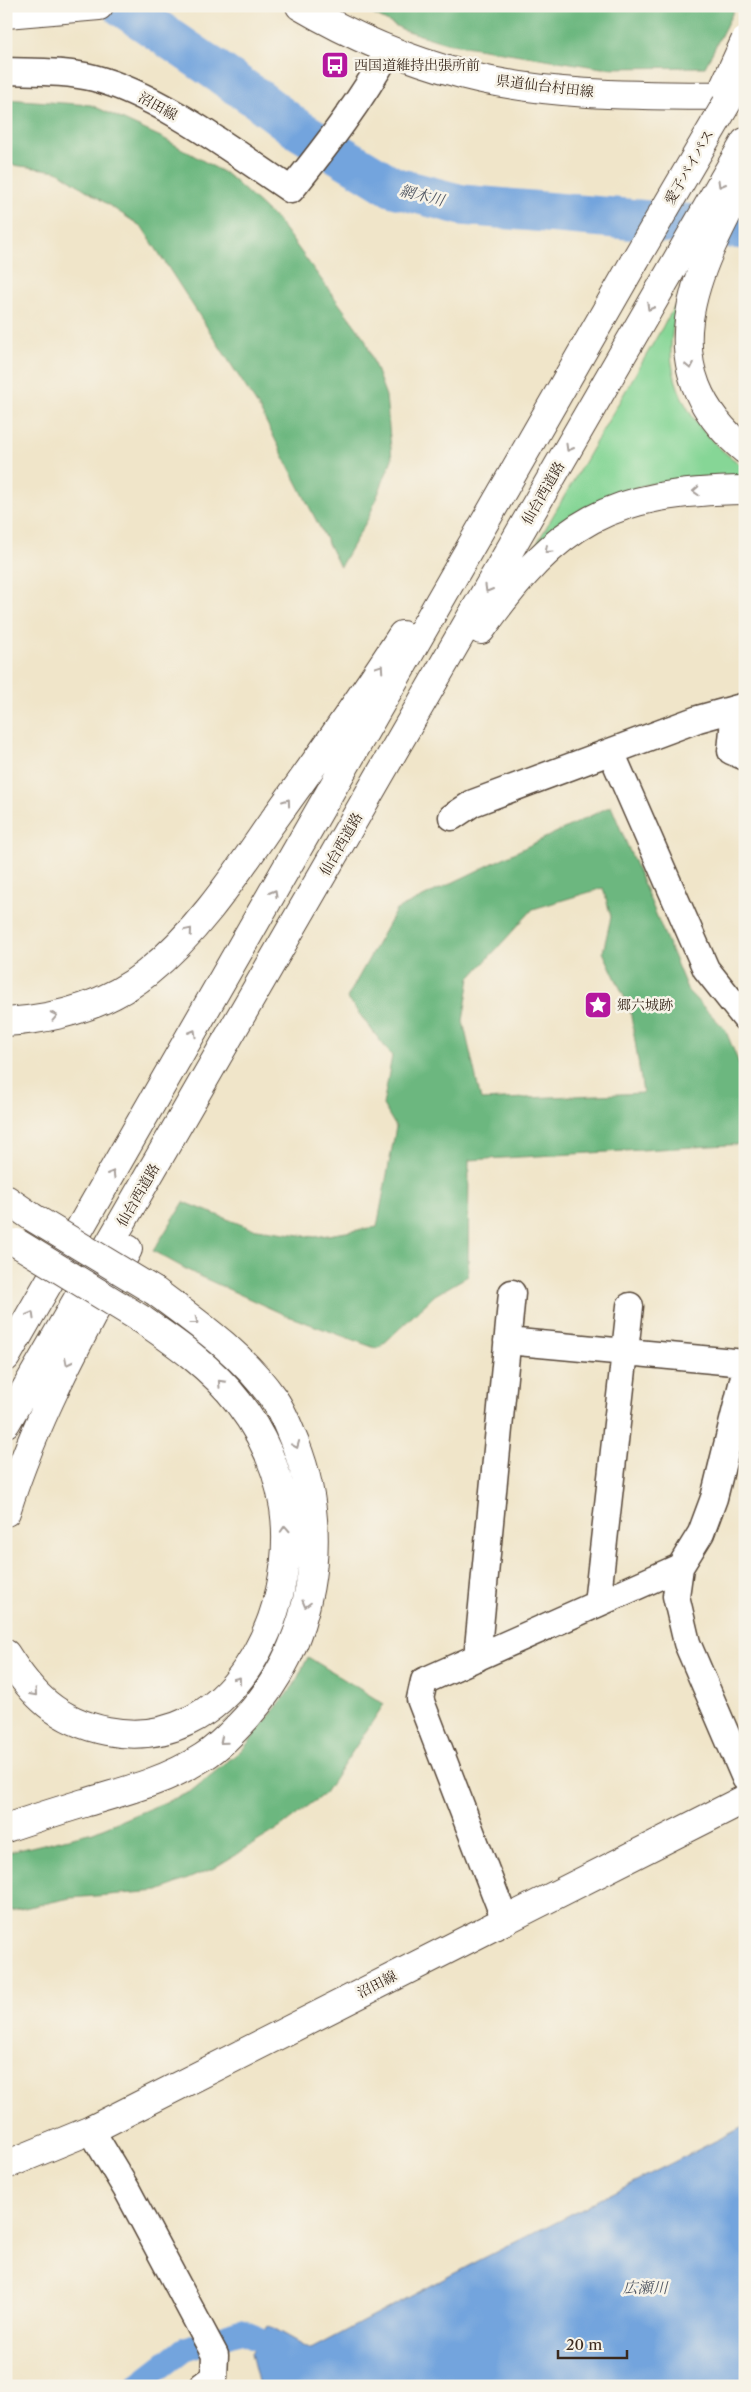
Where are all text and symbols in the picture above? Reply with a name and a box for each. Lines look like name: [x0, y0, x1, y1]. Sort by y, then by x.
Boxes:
bus stop icon: 西国道維持出張所前: [320, 50, 350, 80]
place label: 西国道維持出張所前: [354, 56, 480, 74]
street label: 県道仙台村田線: [495, 71, 595, 101]
street label: 沼田線: [135, 88, 181, 124]
street label: 愛子バイパス: [660, 126, 718, 208]
one-way arrow: [717, 179, 727, 188]
water label: 網木川: [398, 180, 448, 210]
one-way arrow: [647, 302, 657, 311]
one-way arrow: [684, 361, 694, 370]
one-way arrow: [566, 443, 576, 452]
street label: 仙台西道路: [518, 458, 568, 528]
one-way arrow: [692, 486, 700, 497]
one-way arrow: [545, 544, 554, 553]
one-way arrow: [484, 583, 494, 592]
one-way arrow: [374, 664, 383, 674]
one-way arrow: [281, 798, 290, 808]
street label: 仙台西道路: [316, 809, 366, 879]
one-way arrow: [268, 889, 278, 898]
one-way arrow: [184, 928, 193, 937]
place icon: 郷六城跡: [583, 990, 613, 1020]
place label: 郷六城跡: [617, 996, 673, 1014]
one-way arrow: [50, 1011, 59, 1022]
one-way arrow: [187, 1030, 197, 1039]
street label: 仙台西道路: [113, 1160, 163, 1230]
one-way arrow: [106, 1171, 116, 1180]
one-way arrow: [24, 1311, 34, 1320]
one-way arrow: [189, 1315, 199, 1324]
one-way arrow: [64, 1357, 74, 1366]
one-way arrow: [218, 1380, 227, 1389]
one-way arrow: [290, 1440, 300, 1449]
one-way arrow: [279, 1524, 290, 1532]
one-way arrow: [301, 1600, 312, 1609]
one-way arrow: [232, 1677, 240, 1686]
one-way arrow: [29, 1688, 38, 1697]
one-way arrow: [220, 1735, 229, 1743]
street label: 沼田線: [354, 1966, 400, 2002]
water label: 広瀬川: [622, 2278, 669, 2297]
scale bar: [558, 2327, 627, 2359]
text: 20 m: [566, 2335, 602, 2354]

